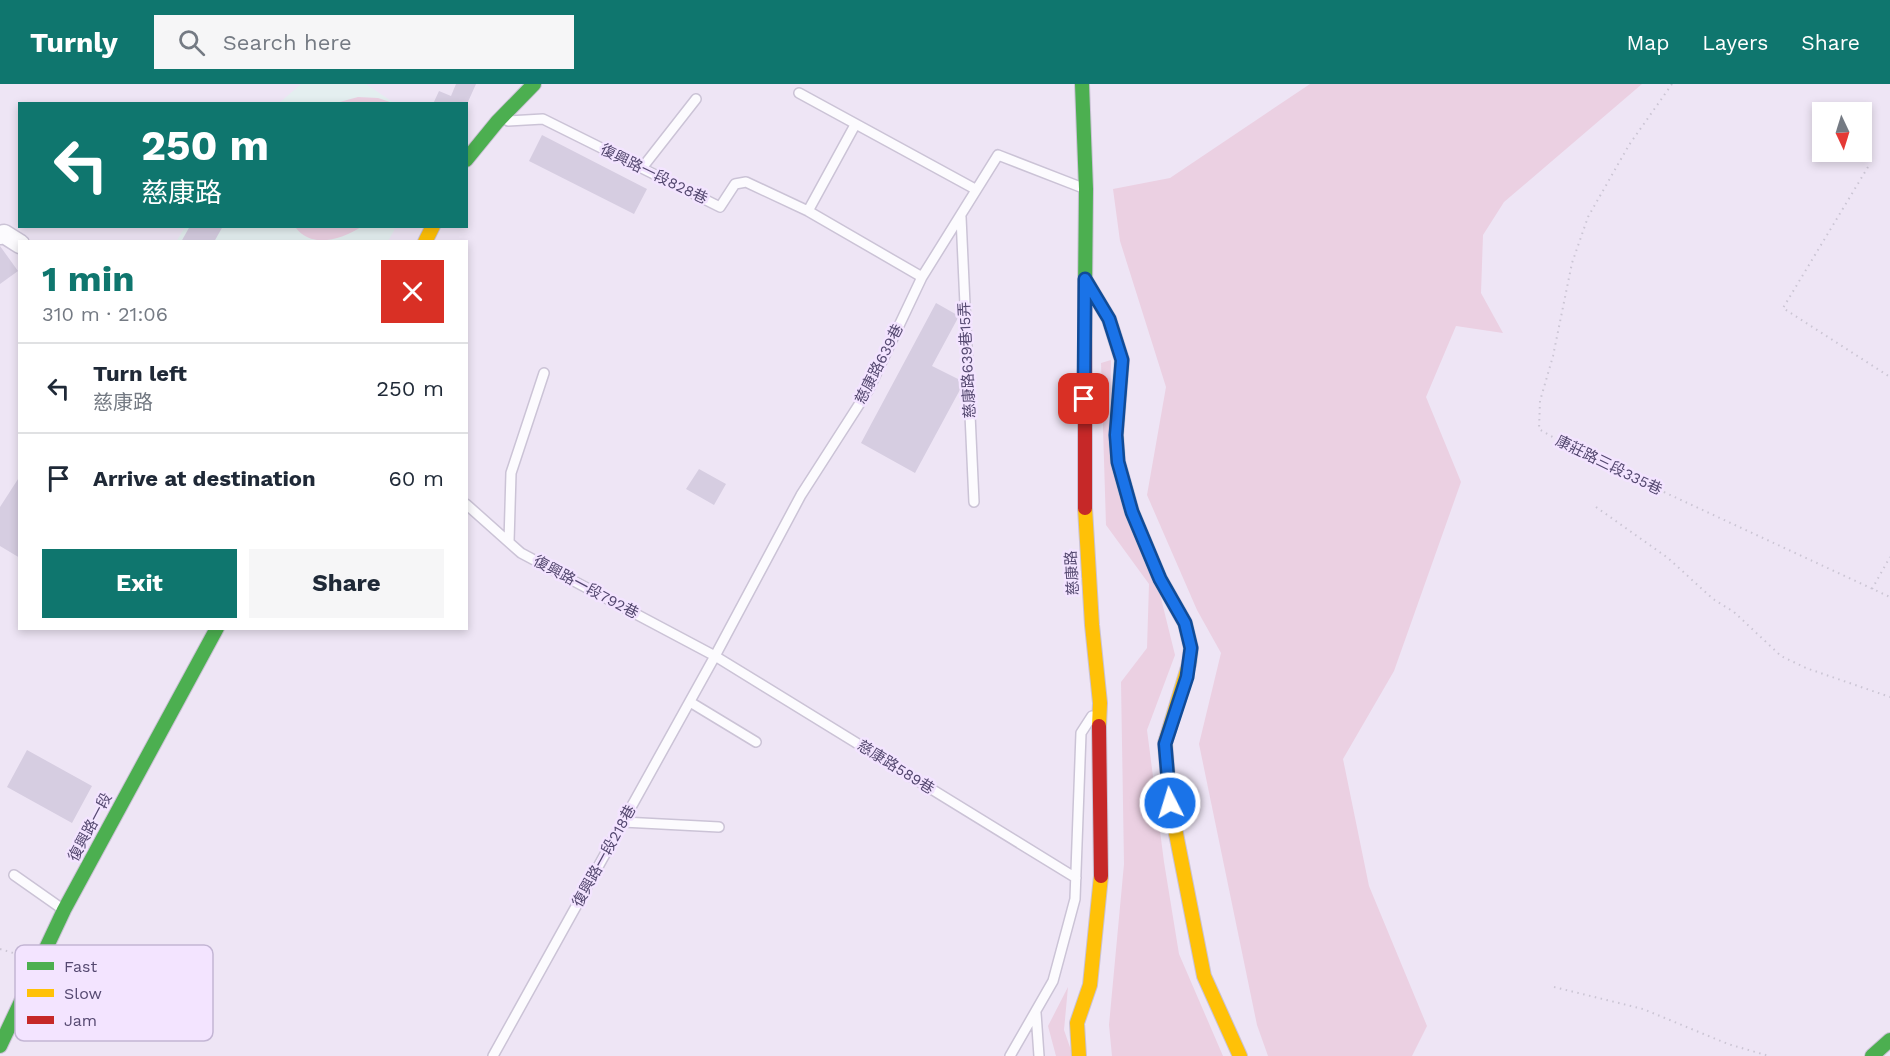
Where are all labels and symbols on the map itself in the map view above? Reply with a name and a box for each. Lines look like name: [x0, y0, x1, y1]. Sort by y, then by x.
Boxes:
north arrow: [1812, 102, 1872, 162]
street label: 復興路一段828巷: [597, 140, 711, 208]
street label: 慈康路639巷15弄: [955, 301, 979, 419]
street label: 慈康路639巷: [851, 321, 907, 407]
pin: [1058, 373, 1109, 424]
street label: 康莊路三段335巷: [1553, 431, 1665, 499]
street label: 慈康路: [1062, 550, 1082, 596]
street label: 復興路一段792巷: [530, 552, 642, 622]
street label: 慈康路589巷: [854, 736, 938, 798]
position arrow: [1138, 771, 1202, 835]
street label: 復興路一段: [64, 790, 116, 864]
street label: 復興路一段218巷: [569, 802, 639, 910]
legend: [15, 945, 213, 1041]
text: Fast: [64, 957, 97, 976]
text: Slow: [64, 984, 102, 1003]
text: Jam: [64, 1011, 97, 1030]

